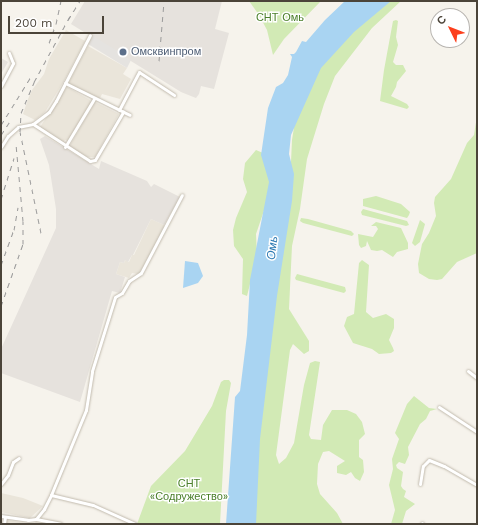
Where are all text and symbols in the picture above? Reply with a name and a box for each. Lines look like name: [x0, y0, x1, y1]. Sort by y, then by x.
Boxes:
scale bar: [10, 8, 106, 34]
north arrow: [430, 8, 470, 48]
park label: СНТ Омь: [256, 11, 304, 25]
text: С: [434, 13, 449, 28]
text: 200 m: [15, 16, 52, 30]
place label: Омсквинпром: [131, 45, 201, 59]
marker: Омсквинпром: [118, 47, 128, 57]
water label: Омь: [265, 235, 281, 261]
park label: СНТ «Содружество»: [150, 478, 228, 504]

